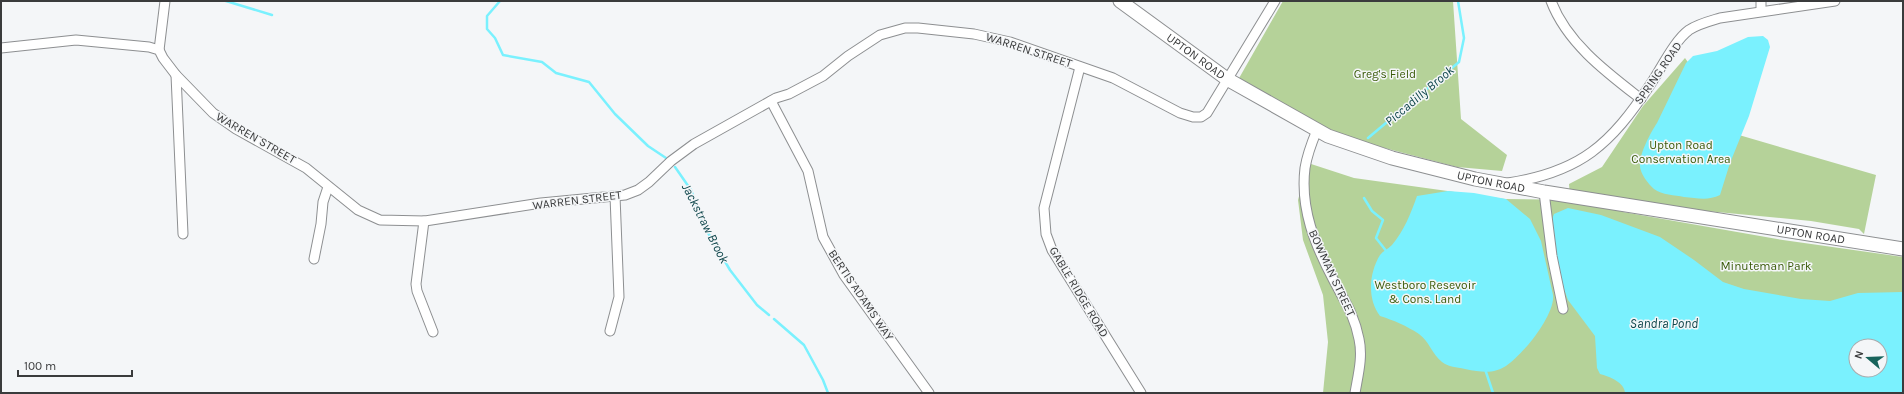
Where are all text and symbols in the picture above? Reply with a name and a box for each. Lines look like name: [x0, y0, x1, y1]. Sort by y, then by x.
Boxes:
street label: WARREN STREET: [984, 29, 1074, 71]
street label: UPTON ROAD: [1164, 30, 1228, 82]
street label: SPRING ROAD: [1631, 39, 1685, 107]
water label: Piccadilly Brook: [1382, 62, 1457, 128]
park label: Greg's Field: [1354, 67, 1416, 81]
street label: WARREN STREET: [214, 109, 298, 167]
park label: Upton Road Conservation Area: [1631, 138, 1731, 166]
street label: UPTON ROAD: [1456, 168, 1526, 195]
water label: Jackstraw Brook: [679, 181, 732, 266]
street label: WARREN STREET: [532, 188, 622, 212]
street label: UPTON ROAD: [1775, 222, 1846, 247]
street label: BOWMAN STREET: [1306, 227, 1358, 319]
street label: GABLE RIDGE ROAD: [1046, 244, 1112, 340]
street label: BERTIS ADAMS WAY: [825, 247, 897, 343]
park label: Minuteman Park: [1720, 259, 1812, 273]
park label: Westboro Resevoir & Cons. Land: [1374, 278, 1476, 306]
water label: Sandra Pond: [1630, 316, 1698, 331]
north arrow: [1848, 338, 1888, 378]
text: N: [1852, 349, 1866, 361]
scale bar: [18, 352, 132, 378]
text: 100 m: [24, 359, 56, 373]

